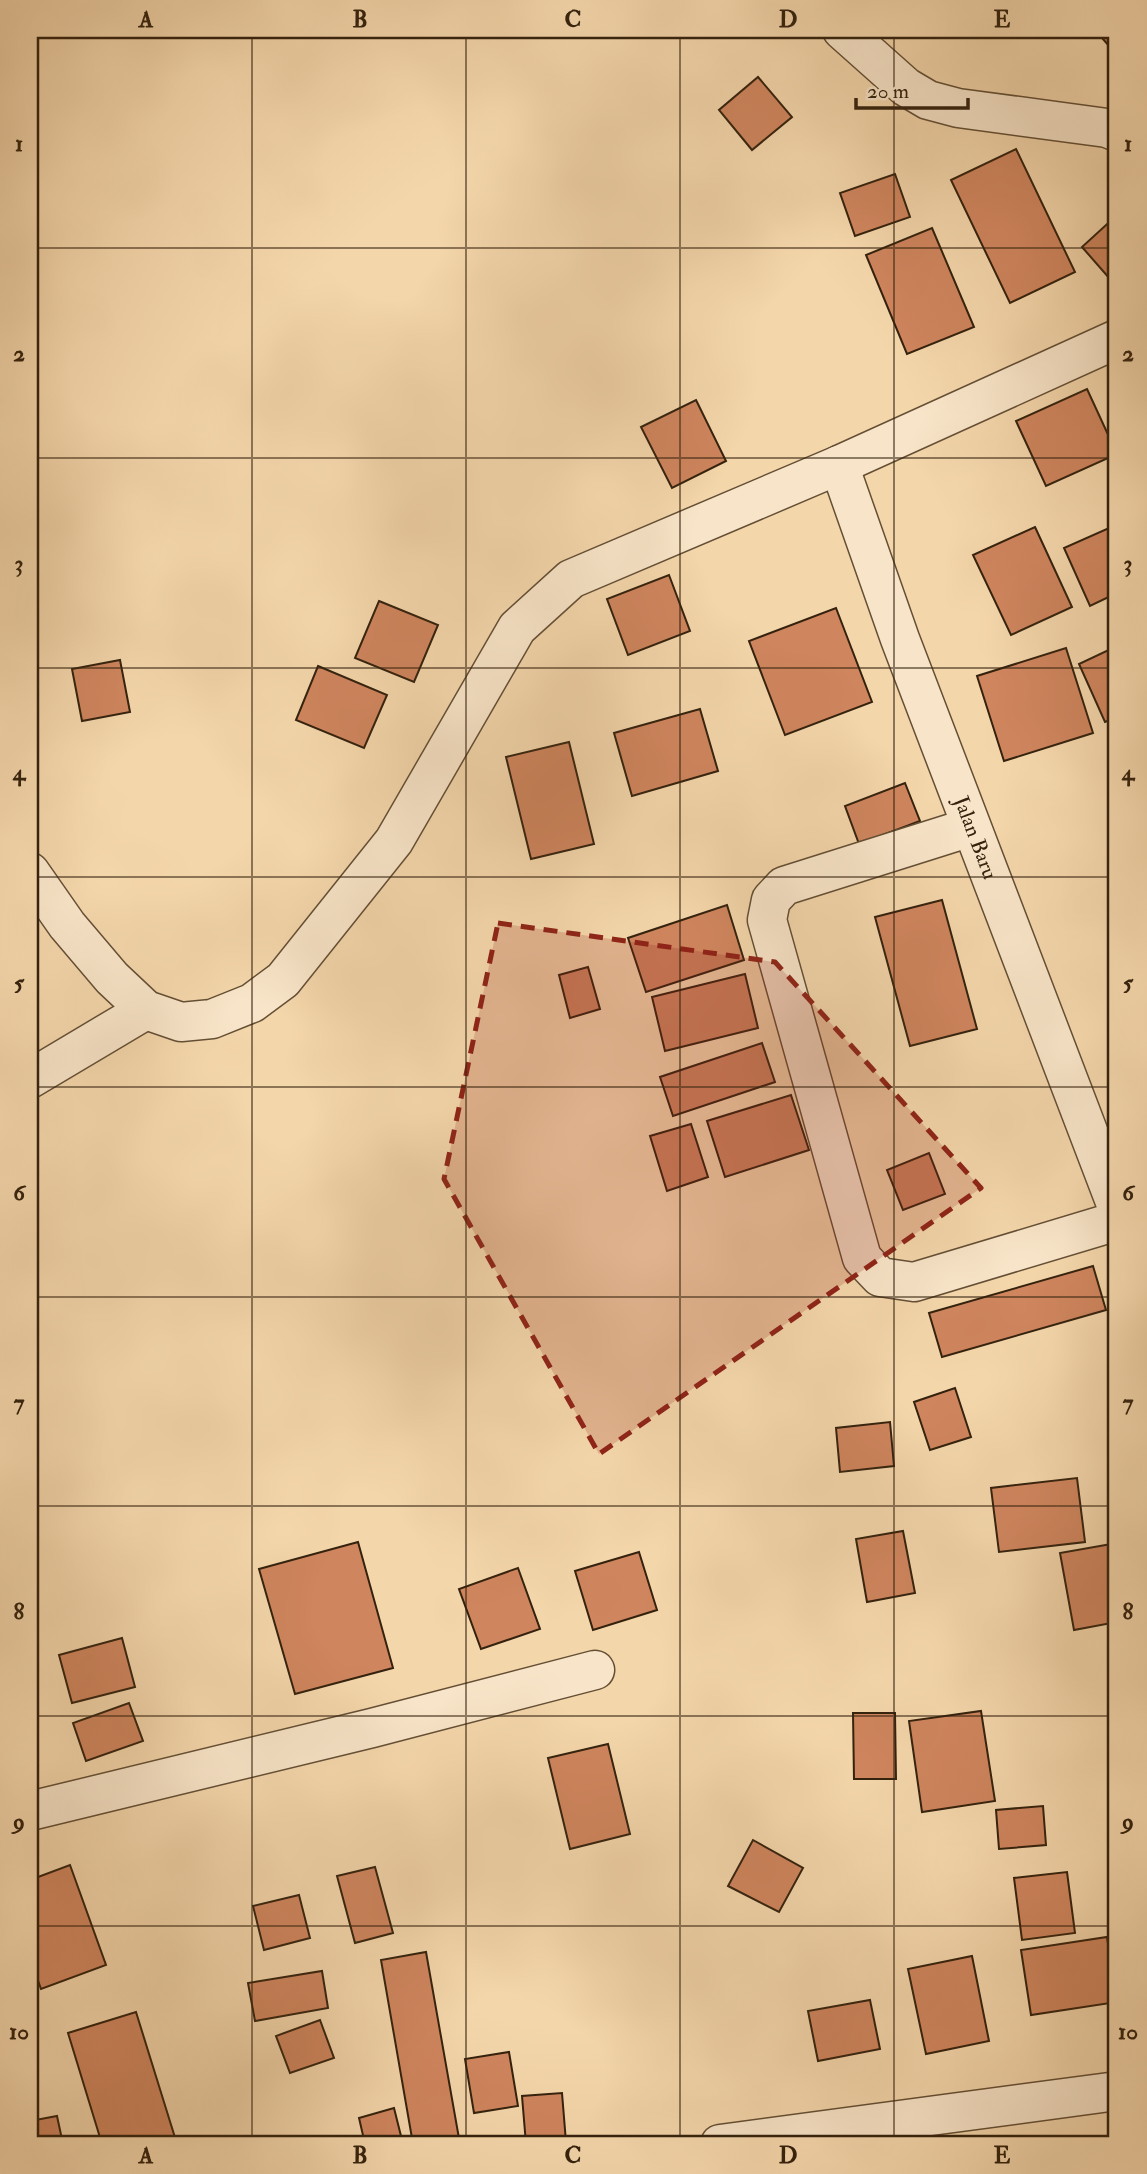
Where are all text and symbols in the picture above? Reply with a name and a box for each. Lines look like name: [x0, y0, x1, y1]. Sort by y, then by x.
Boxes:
text: A: [138, 5, 154, 34]
text: B: [352, 5, 368, 34]
text: C: [565, 5, 581, 34]
text: D: [779, 5, 797, 34]
text: E: [994, 5, 1011, 34]
scale bar: [856, 66, 968, 110]
text: 20 m: [867, 78, 909, 105]
text: 1: [15, 129, 23, 158]
text: 1: [1124, 129, 1132, 158]
text: 2: [13, 339, 25, 368]
text: 2: [1122, 339, 1134, 368]
text: 3: [15, 549, 23, 578]
text: 3: [1124, 549, 1132, 578]
text: 4: [12, 758, 27, 787]
text: 4: [1121, 758, 1136, 787]
street label: Jalan Baru: [947, 791, 1004, 883]
text: 5: [14, 968, 25, 997]
text: 5: [1123, 968, 1134, 997]
text: 6: [13, 1178, 27, 1207]
text: 6: [1122, 1178, 1136, 1207]
text: 7: [14, 1388, 25, 1417]
text: 7: [1123, 1388, 1134, 1417]
text: 8: [14, 1597, 25, 1626]
text: 8: [1123, 1597, 1134, 1626]
text: 9: [11, 1807, 25, 1836]
text: 9: [1120, 1807, 1134, 1836]
text: 10: [9, 2017, 29, 2046]
text: 10: [1118, 2017, 1138, 2046]
text: A: [138, 2141, 154, 2170]
text: B: [352, 2141, 368, 2170]
text: C: [565, 2141, 581, 2170]
text: D: [779, 2141, 797, 2170]
text: E: [994, 2141, 1011, 2170]

